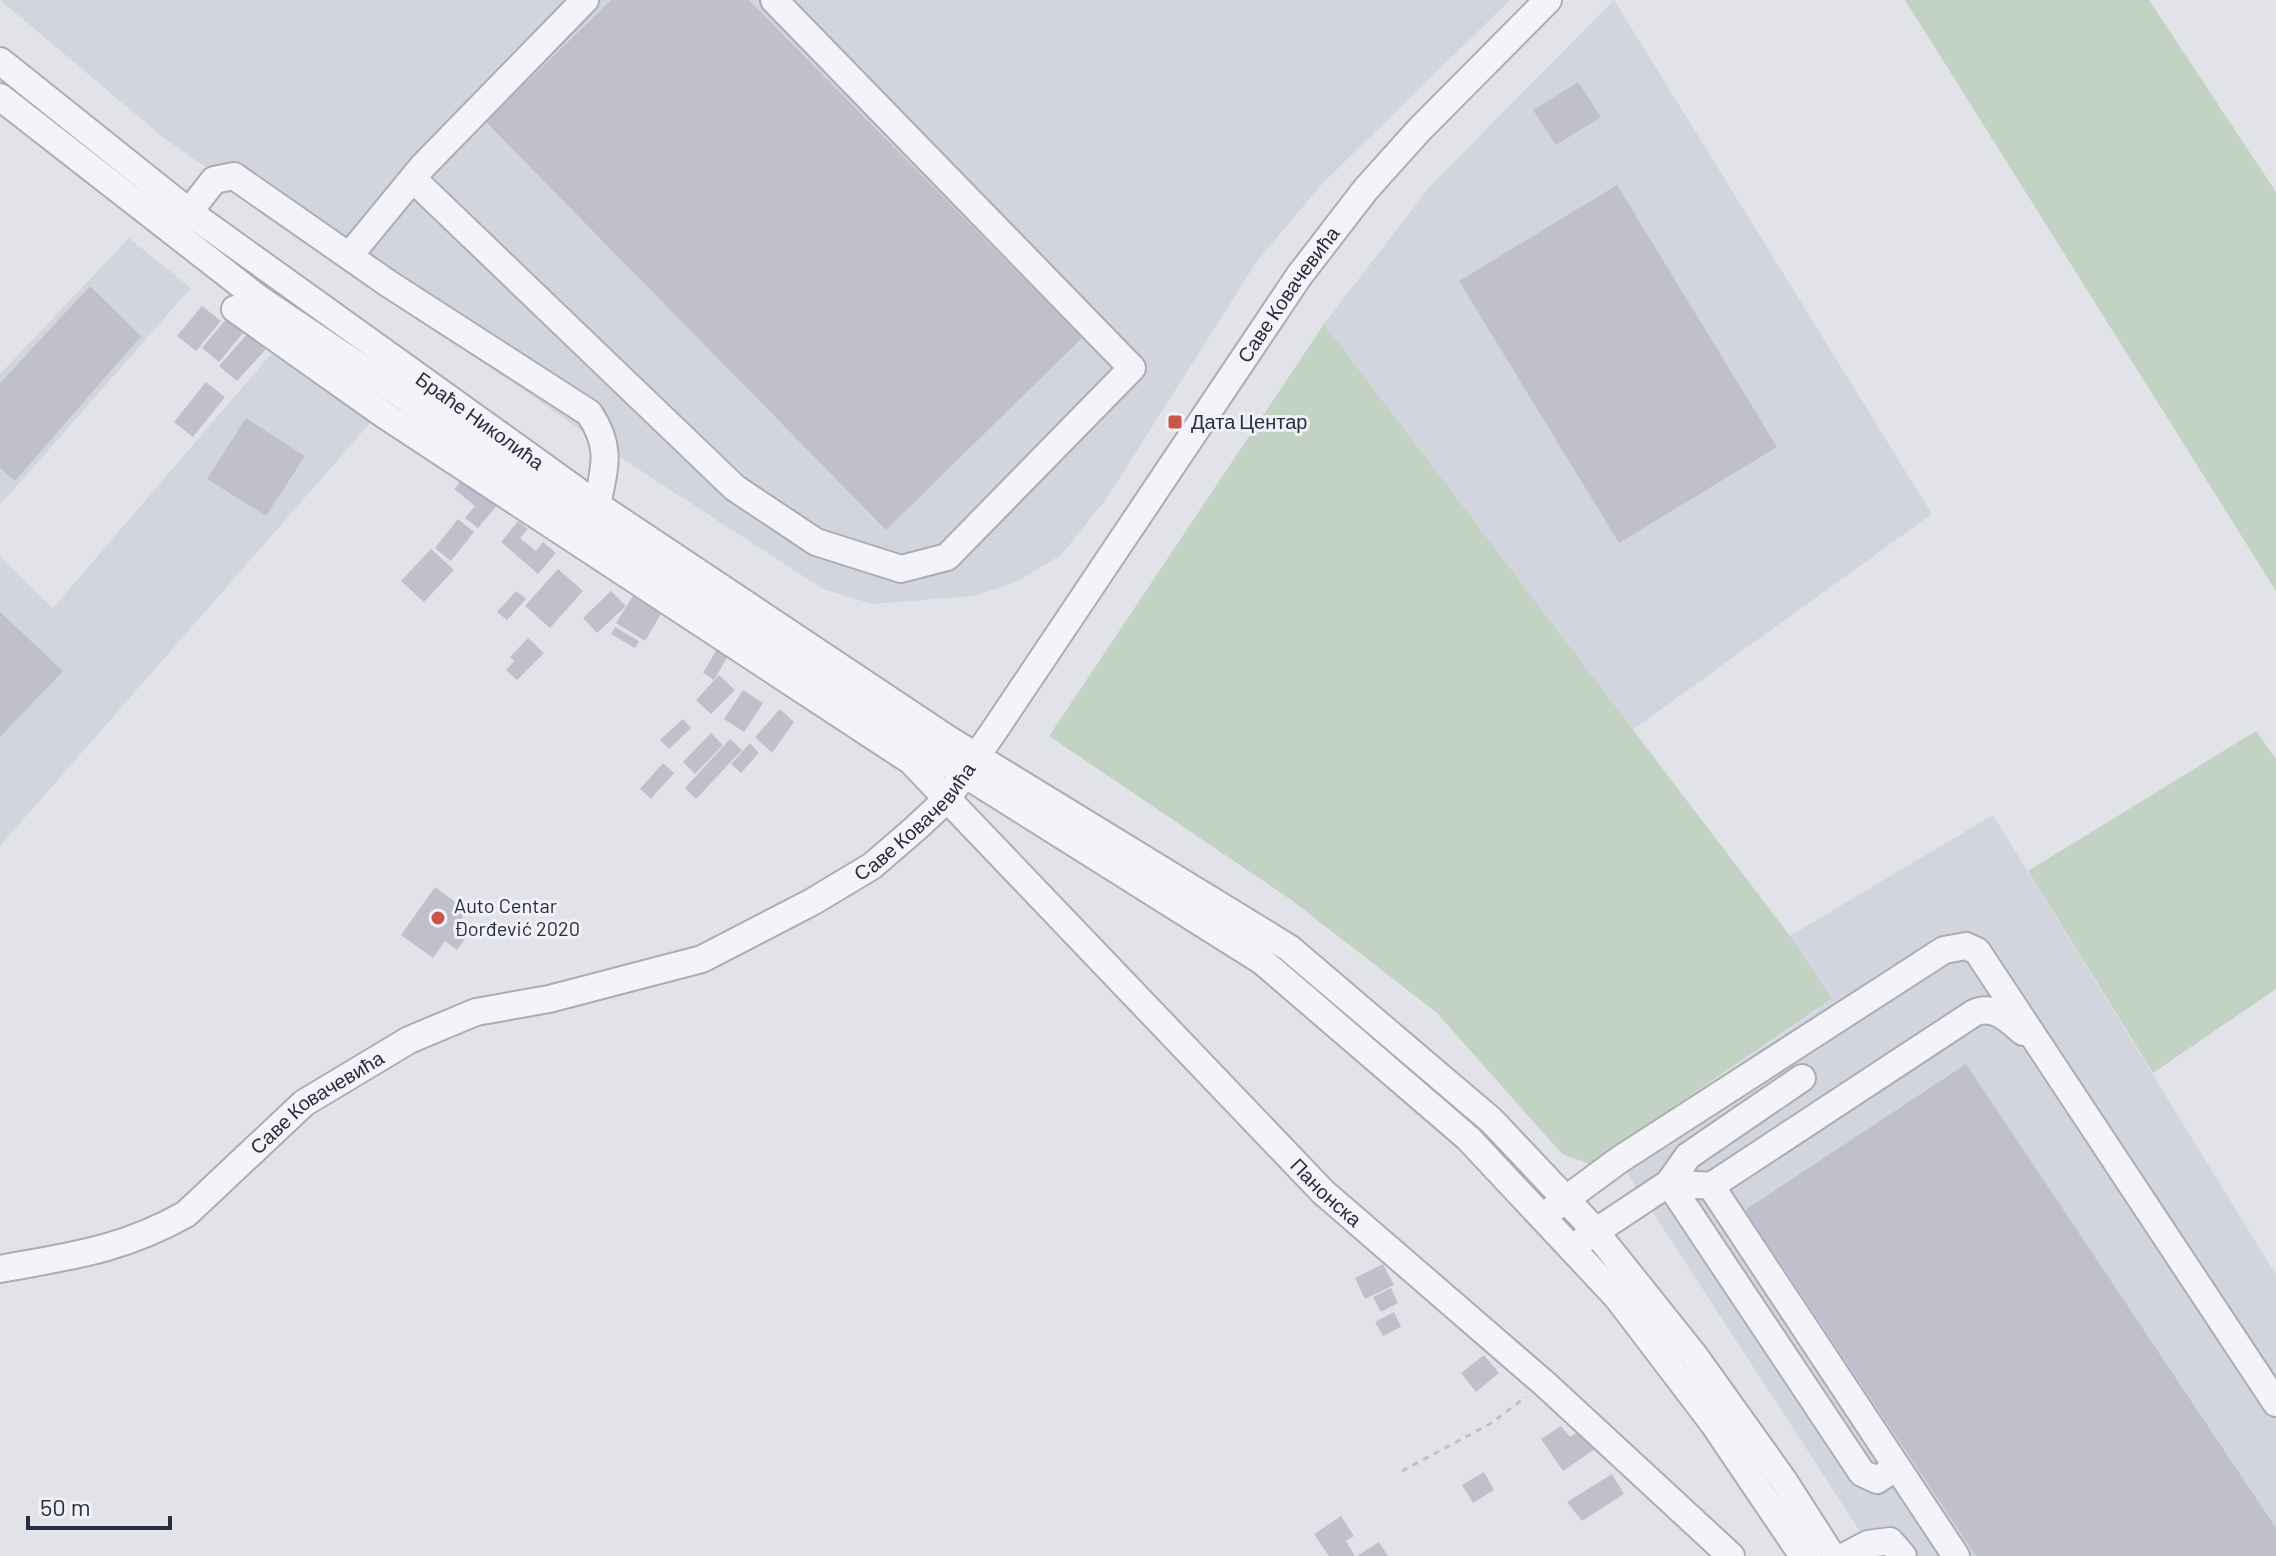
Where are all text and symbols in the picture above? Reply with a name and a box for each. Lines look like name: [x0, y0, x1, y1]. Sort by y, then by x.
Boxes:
street label: Саве Ковачевића: [1232, 221, 1344, 367]
street label: Браће Николића: [412, 366, 550, 475]
place label: Дата Центар: [1191, 409, 1307, 433]
marker: Дата Центар: [1166, 413, 1184, 431]
street label: Саве Ковачевића: [849, 757, 980, 885]
place label: Auto Centar Đorđević 2020: [454, 893, 580, 940]
marker: Auto Centar Đorđević 2020: [429, 909, 447, 927]
street label: Саве Ковачевића: [244, 1044, 389, 1159]
street label: Панонска: [1286, 1153, 1368, 1232]
scale bar: [28, 1480, 170, 1530]
text: 50 m: [40, 1492, 91, 1521]

